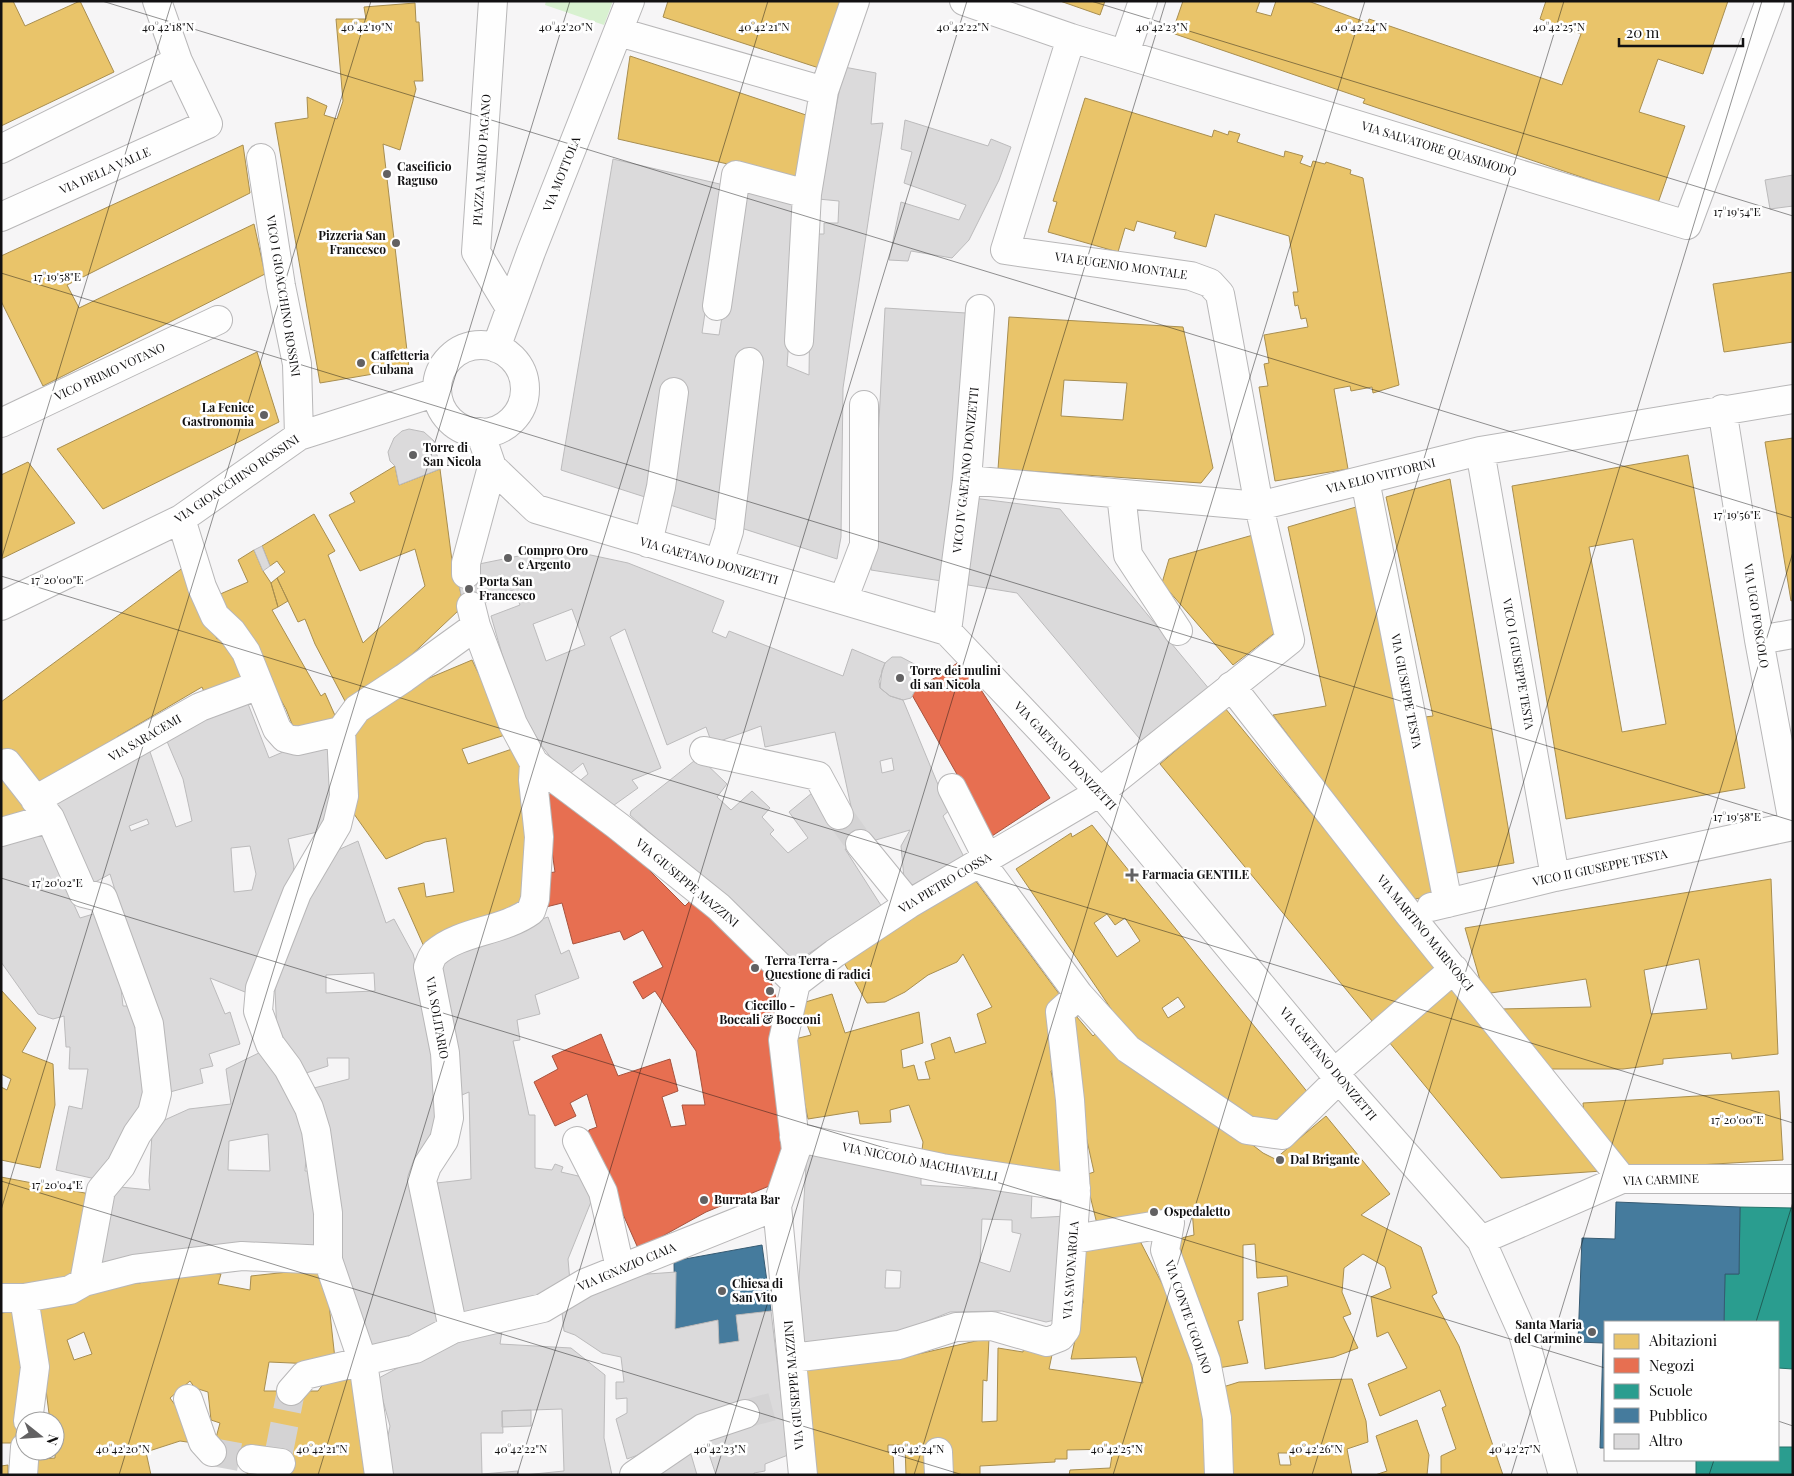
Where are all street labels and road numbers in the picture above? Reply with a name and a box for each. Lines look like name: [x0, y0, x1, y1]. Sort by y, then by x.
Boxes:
street label: PIAZZA MARIO PAGANO: [468, 93, 494, 226]
street label: VIA SALVATORE QUASIMODO: [1359, 116, 1519, 179]
street label: VIA MOTTOLA: [538, 133, 584, 215]
street label: VIA DELLA VALLE: [56, 143, 153, 198]
street label: VICO I GIOACCHINO ROSSINI: [263, 213, 305, 378]
street label: VIA EUGENIO MONTALE: [1053, 248, 1189, 282]
street label: VICO PRIMO VOTANO: [51, 338, 167, 404]
street label: VICO IV GAETANO DONIZETTI: [948, 386, 982, 555]
street label: VIA GIOACCHINO ROSSINI: [170, 430, 302, 526]
street label: VIA ELIO VITTORINI: [1324, 454, 1437, 497]
street label: VIA GAETANO DONIZETTI: [637, 532, 780, 587]
street label: VIA UGO FOSCOLO: [1741, 561, 1773, 669]
street label: VICO I GIUSEPPE TESTA: [1499, 596, 1538, 731]
street label: VIA GIUSEPPE TESTA: [1388, 631, 1426, 750]
street label: VIA GAETANO DONIZETTI: [1010, 697, 1120, 813]
street label: VIA SARACEMI: [104, 710, 184, 765]
street label: VIA GIUSEPPE MAZZINI: [632, 834, 743, 930]
street label: VICO II GIUSEPPE TESTA: [1530, 845, 1669, 889]
street label: VIA PIETRO COSSA: [894, 848, 994, 917]
street label: VIA MARTINO MARINOSCI: [1373, 870, 1478, 994]
street label: VIA SOLITARIO: [423, 974, 453, 1060]
street label: VIA GAETANO DONIZETTI: [1276, 1003, 1381, 1123]
street label: VIA NICCOLÒ MACHIAVELLI: [840, 1138, 999, 1184]
street label: VIA CARMINE: [1622, 1170, 1699, 1188]
street label: VIA SAVONAROLA: [1059, 1220, 1081, 1321]
street label: VIA IGNAZIO CIAIA: [574, 1238, 678, 1294]
street label: VIA CONTE UGOLINO: [1162, 1257, 1216, 1376]
street label: VIA GIUSEPPE MAZZINI: [779, 1320, 807, 1451]

